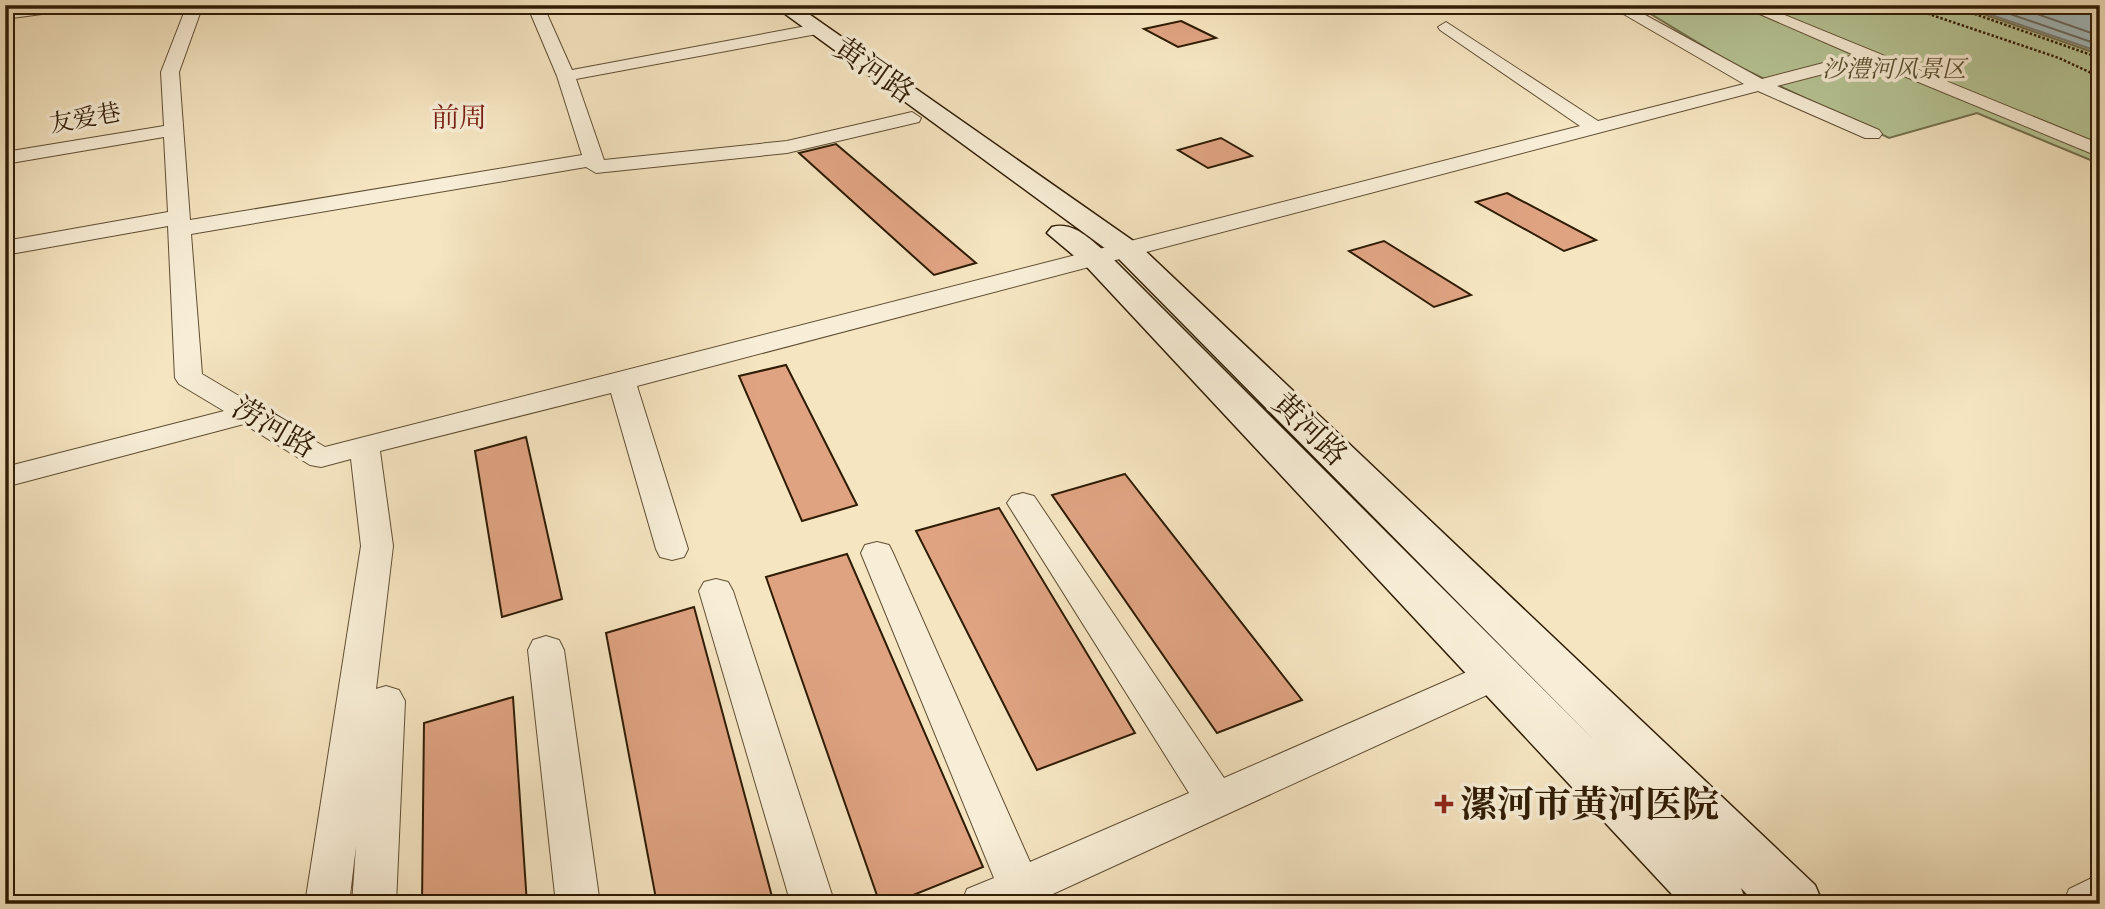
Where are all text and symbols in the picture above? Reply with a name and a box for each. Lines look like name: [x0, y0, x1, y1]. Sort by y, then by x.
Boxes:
street label: 黄河路: [825, 28, 922, 113]
park label: 沙澧河风景区: [1822, 53, 1969, 86]
street label: 友爱巷: [47, 96, 123, 141]
district label: 前周: [431, 99, 487, 137]
street label: 黄河路: [1263, 383, 1356, 475]
street label: 涝河路: [225, 387, 323, 468]
place label: 漯河市黄河医院: [1460, 780, 1719, 830]
marker: 漯河市黄河医院: [1434, 794, 1454, 814]

